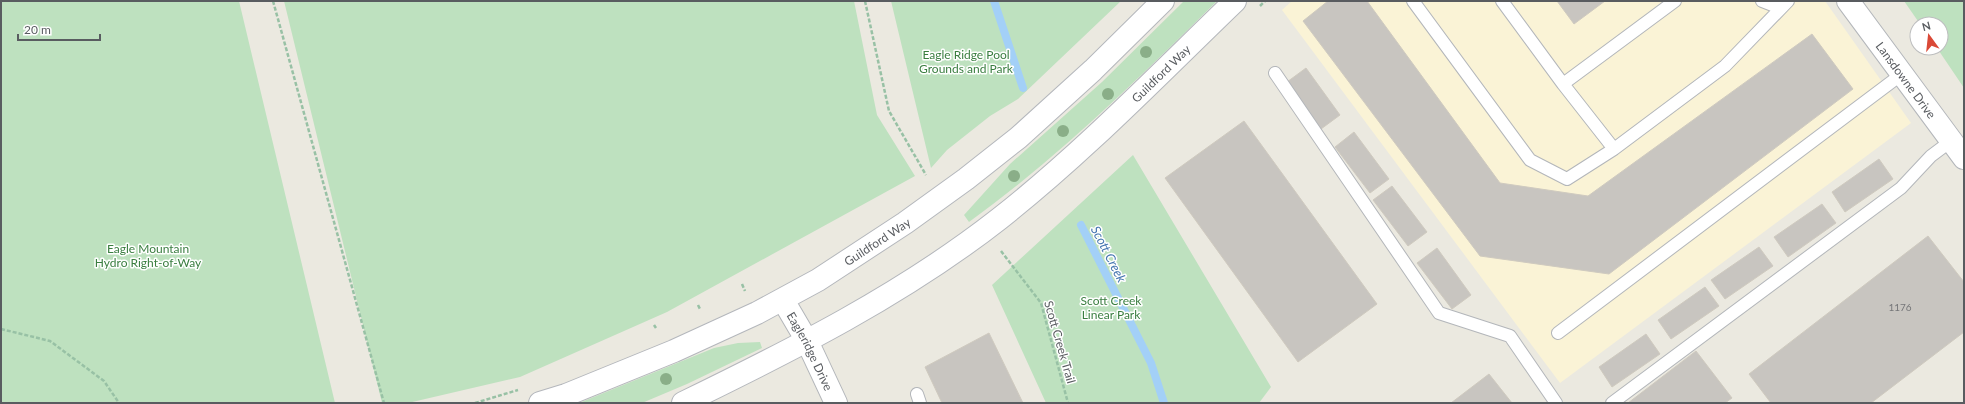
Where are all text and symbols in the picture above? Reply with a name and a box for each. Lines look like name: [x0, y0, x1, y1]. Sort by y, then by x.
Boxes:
scale bar: [18, 16, 100, 42]
north arrow: [1909, 16, 1949, 56]
text: N: [1921, 18, 1932, 33]
text: 20 m: [24, 22, 51, 37]
street label: Lansdowne Drive: [1873, 38, 1940, 121]
street label: Guildford Way: [1128, 41, 1194, 105]
park label: Eagle Ridge Pool Grounds and Park: [919, 47, 1014, 76]
street label: Guildford Way: [841, 214, 914, 269]
water label: Scott Creek: [1088, 223, 1130, 286]
park label: Eagle Mountain Hydro Right-of-Way: [95, 241, 202, 270]
park label: Scott Creek Linear Park: [1081, 293, 1142, 322]
street label: Scott Creek Trail: [1041, 299, 1079, 385]
house number: 1176: [1888, 301, 1912, 313]
street label: Eagleridge Drive: [784, 309, 837, 393]

